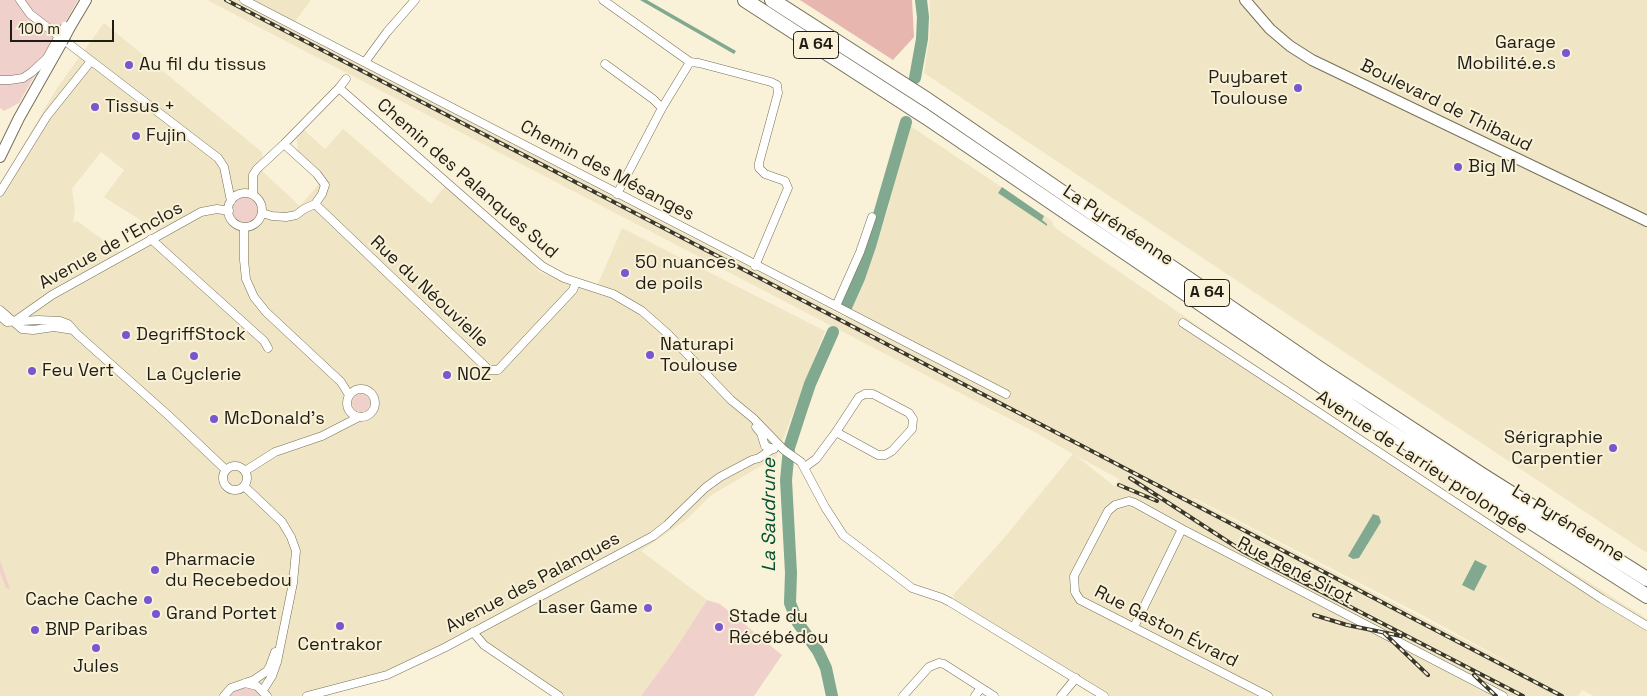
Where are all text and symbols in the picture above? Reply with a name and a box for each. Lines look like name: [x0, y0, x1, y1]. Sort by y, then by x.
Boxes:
scale bar: [12, 10, 116, 42]
text: 100 m: [18, 19, 60, 38]
road number: A 64: [794, 32, 838, 58]
place label: Garage Mobilité.e.s: [1457, 32, 1556, 74]
marker: Garage Mobilité.e.s: [1560, 47, 1572, 59]
place label: Au fil du tissus: [139, 54, 266, 76]
street label: Boulevard de Thibaud: [1357, 55, 1535, 157]
marker: Au fil du tissus: [123, 59, 135, 71]
place label: Puybaret Toulouse: [1208, 67, 1288, 110]
marker: Puybaret Toulouse: [1292, 82, 1304, 94]
street label: Chemin des Palanques Sud: [372, 94, 562, 264]
place label: Tissus +: [105, 96, 175, 118]
marker: Tissus +: [89, 101, 101, 113]
street label: Chemin des Mésanges: [516, 116, 698, 226]
place label: Fujin: [146, 125, 187, 147]
marker: Fujin: [130, 130, 142, 142]
place label: Big M: [1468, 156, 1516, 178]
marker: Big M: [1452, 161, 1464, 173]
street label: La Pyrénéenne: [1059, 181, 1177, 271]
street label: Avenue de l'Enclos: [35, 198, 187, 294]
street label: Rue du Néouvielle: [365, 232, 493, 352]
place label: 50 nuances de poils: [635, 252, 736, 294]
marker: 50 nuances de poils: [619, 267, 631, 279]
road number: A 64: [1184, 280, 1230, 306]
place label: DegriffStock: [136, 324, 246, 346]
marker: DegriffStock: [120, 329, 132, 341]
place label: Naturapi Toulouse: [660, 334, 738, 376]
marker: Naturapi Toulouse: [644, 349, 656, 361]
marker: La Cyclerie: [188, 350, 200, 362]
place label: Feu Vert: [42, 360, 114, 382]
place label: La Cyclerie: [146, 364, 242, 386]
place label: NOZ: [457, 364, 491, 386]
marker: Feu Vert: [26, 365, 38, 377]
marker: NOZ: [441, 369, 453, 381]
street label: Avenue de Larrieu prolongée: [1312, 386, 1532, 540]
place label: McDonald's: [224, 408, 325, 430]
marker: McDonald's: [208, 413, 220, 425]
place label: Sérigraphie Carpentier: [1504, 427, 1603, 469]
marker: Sérigraphie Carpentier: [1607, 442, 1619, 454]
water label: La Saudrune: [759, 458, 781, 572]
street label: La Pyrénéenne: [1508, 481, 1628, 567]
street label: Avenue des Palanques: [442, 528, 624, 638]
street label: Rue René Sirot: [1234, 533, 1356, 609]
place label: Pharmacie du Recebedou: [165, 549, 292, 592]
marker: Pharmacie du Recebedou: [149, 564, 161, 576]
street label: Rue Gaston Évrard: [1090, 581, 1242, 673]
place label: Cache Cache: [25, 589, 138, 611]
marker: Cache Cache: [142, 594, 154, 606]
place label: Laser Game: [538, 597, 638, 619]
marker: Laser Game: [642, 602, 654, 614]
place label: Grand Portet: [166, 603, 277, 625]
place label: Stade du Récébédou: [729, 606, 828, 649]
marker: Grand Portet: [150, 608, 162, 620]
place label: BNP Paribas: [45, 619, 148, 641]
marker: Centrakor: [334, 620, 346, 632]
marker: Stade du Récébédou: [713, 621, 725, 633]
marker: BNP Paribas: [29, 624, 41, 636]
place label: Centrakor: [297, 634, 383, 656]
marker: Jules: [90, 642, 102, 654]
place label: Jules: [73, 656, 119, 678]

